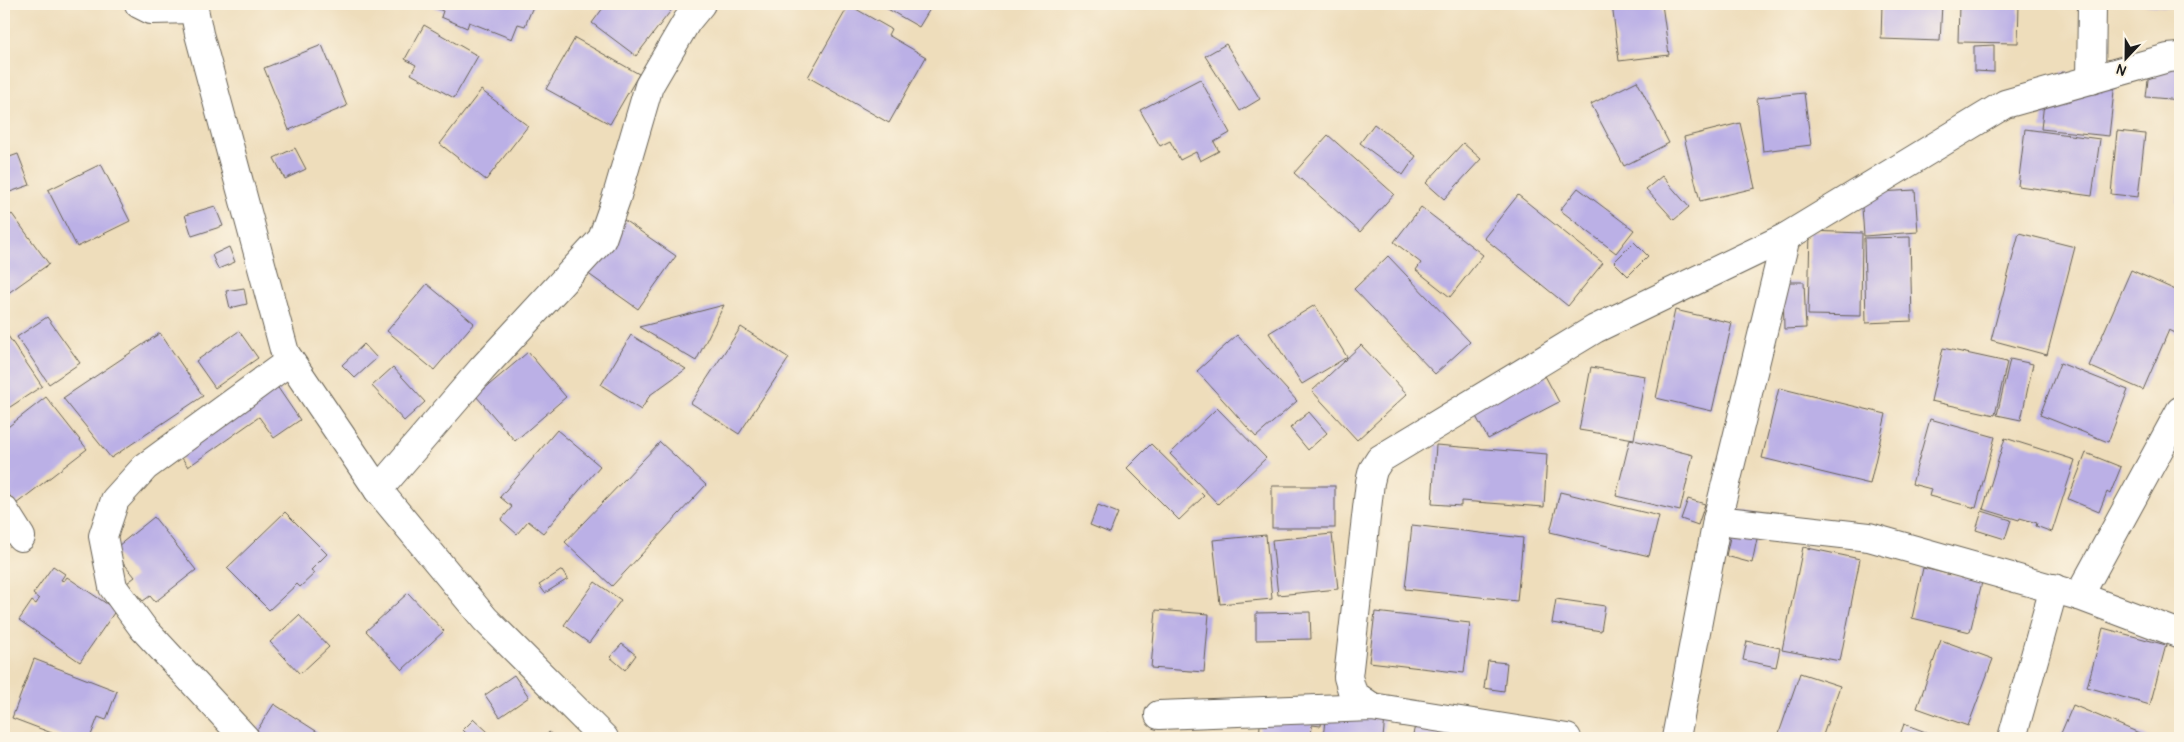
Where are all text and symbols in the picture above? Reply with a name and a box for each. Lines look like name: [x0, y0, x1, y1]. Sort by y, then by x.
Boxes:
north arrow: [2102, 32, 2152, 82]
text: N: [2114, 60, 2129, 79]

